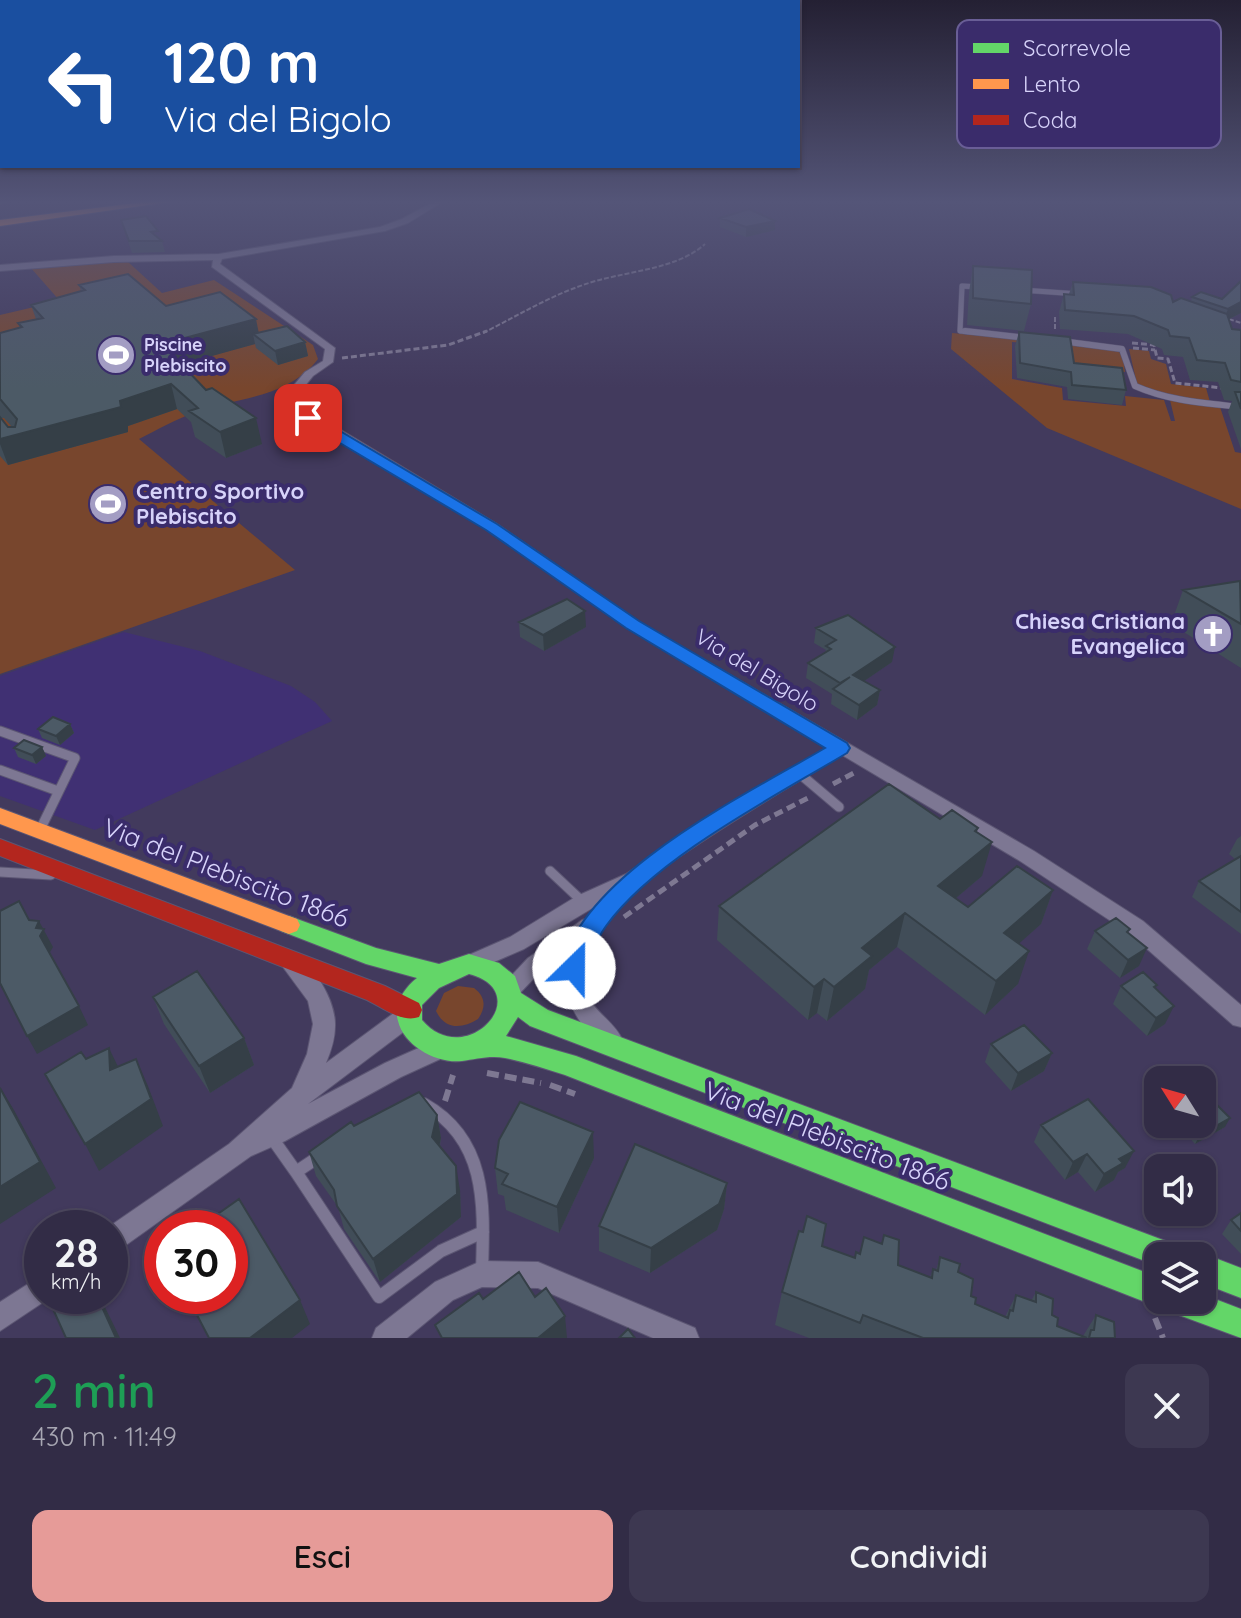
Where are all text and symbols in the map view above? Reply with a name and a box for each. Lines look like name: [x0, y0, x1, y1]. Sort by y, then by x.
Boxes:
legend: [957, 20, 1221, 148]
text: 120 m: [164, 27, 319, 97]
icon: left: [32, 32, 136, 136]
text: Scorrevole: [1023, 34, 1131, 62]
text: Lento: [1023, 70, 1081, 98]
text: Via del Bigolo: [164, 96, 392, 141]
text: Coda: [1023, 106, 1077, 134]
place label: Piscine Plebiscito: [144, 333, 227, 377]
sports icon: Piscine Plebiscito: [95, 334, 137, 376]
pin: [274, 384, 342, 452]
icon: arrive: [286, 396, 330, 440]
place label: Centro Sportivo Plebiscito: [136, 477, 304, 530]
sports icon: Centro Sportivo Plebiscito: [87, 483, 129, 525]
place label: Chiesa Cristiana Evangelica: [1015, 607, 1185, 660]
church icon: Chiesa Cristiana Evangelica: [1192, 613, 1234, 655]
street label: Via del Bigolo: [690, 622, 824, 718]
street label: Via del Plebiscito 1866: [99, 810, 354, 935]
position arrow: [532, 926, 616, 1010]
north arrow: [1144, 1066, 1216, 1138]
map controls: [1144, 1066, 1216, 1314]
street label: Via del Plebiscito 1866: [700, 1073, 955, 1198]
button: sound: [1144, 1154, 1216, 1226]
speed limit sign: 30: [144, 1210, 248, 1314]
text: 28: [54, 1227, 98, 1277]
button: layers: [1144, 1242, 1216, 1314]
text: km/h: [51, 1269, 101, 1294]
text: 2 min: [32, 1360, 156, 1420]
button: close: [1125, 1364, 1209, 1448]
text: 430 m · 11:49: [32, 1420, 177, 1453]
button: Esci: [32, 1510, 613, 1602]
button: Condividi: [629, 1510, 1209, 1602]

